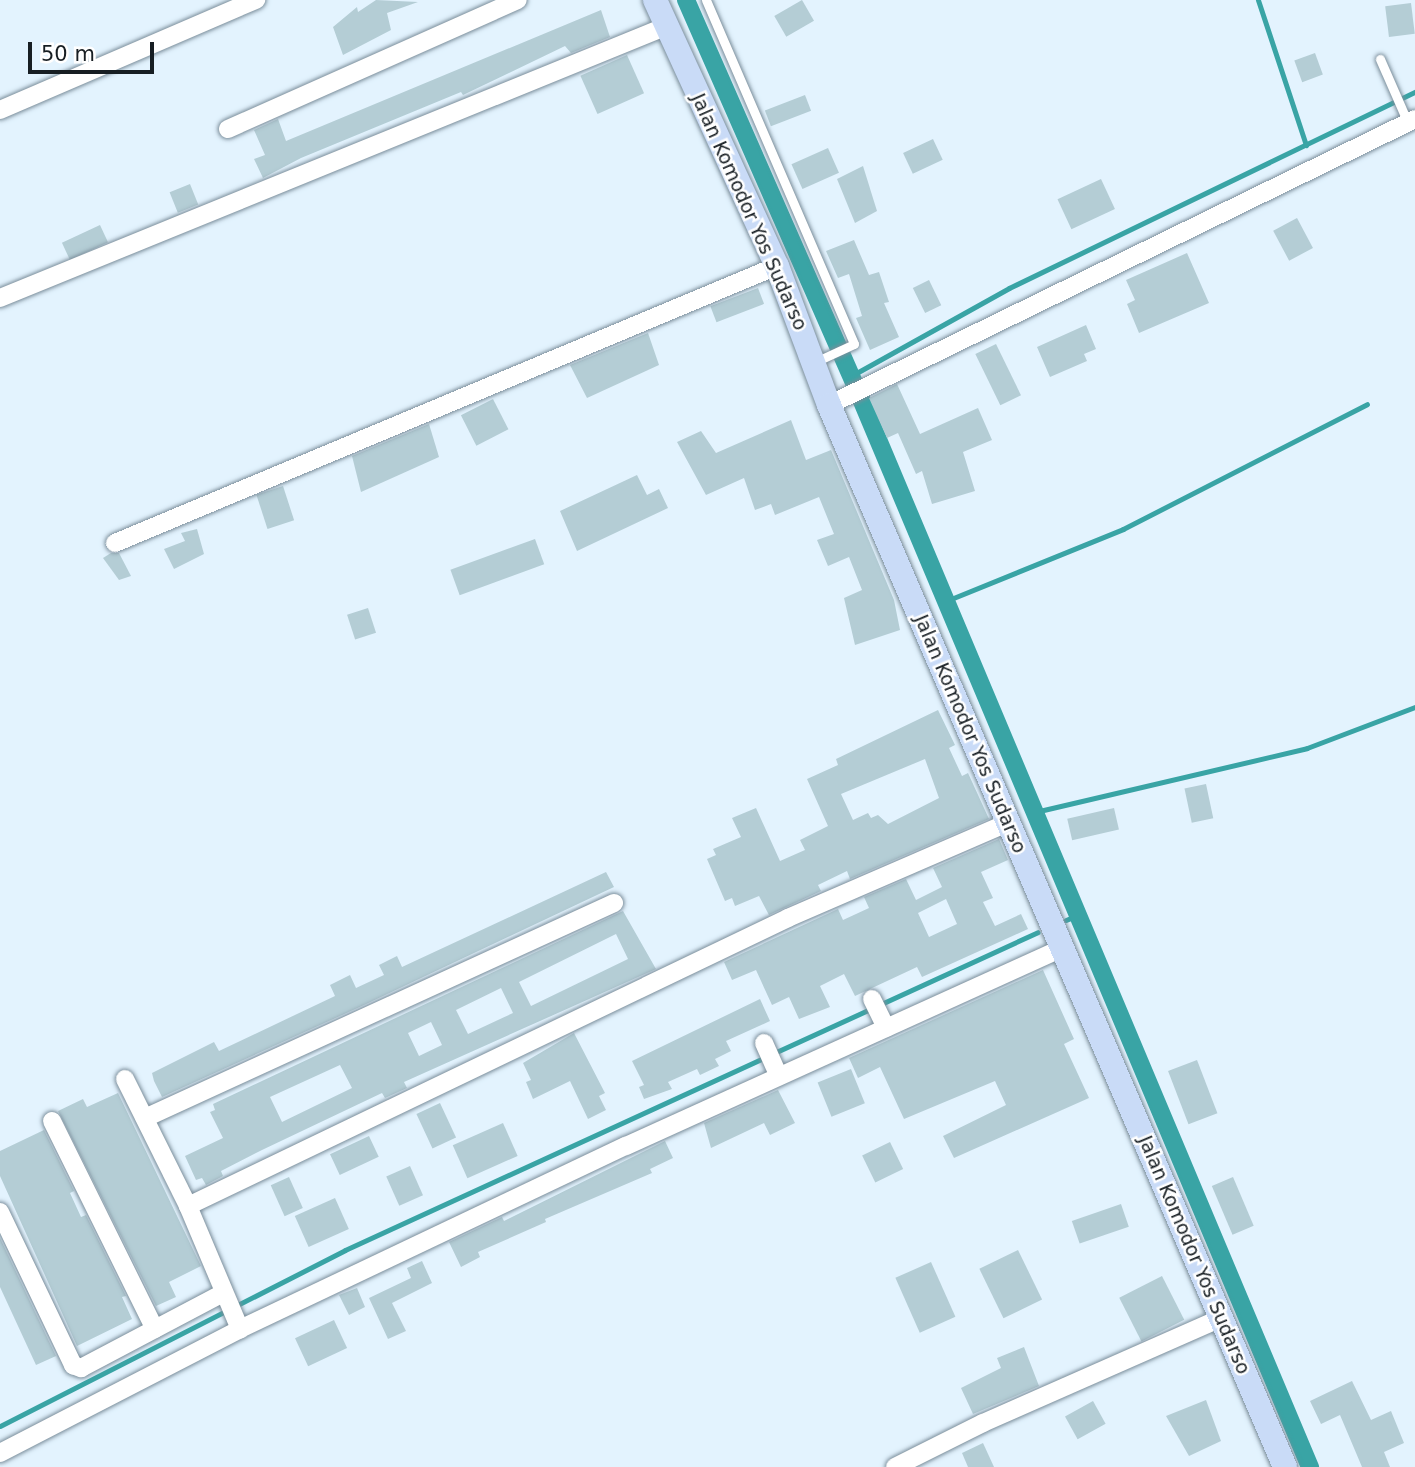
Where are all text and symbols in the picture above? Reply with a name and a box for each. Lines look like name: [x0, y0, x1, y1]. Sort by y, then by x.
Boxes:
scale bar: [32, 28, 158, 72]
text: 50 m: [41, 42, 95, 66]
street label: Jalan Komodor Yos Sudarso: [686, 90, 812, 334]
street label: Jalan Komodor Yos Sudarso: [909, 611, 1031, 857]
street label: Jalan Komodor Yos Sudarso: [1133, 1132, 1255, 1378]

